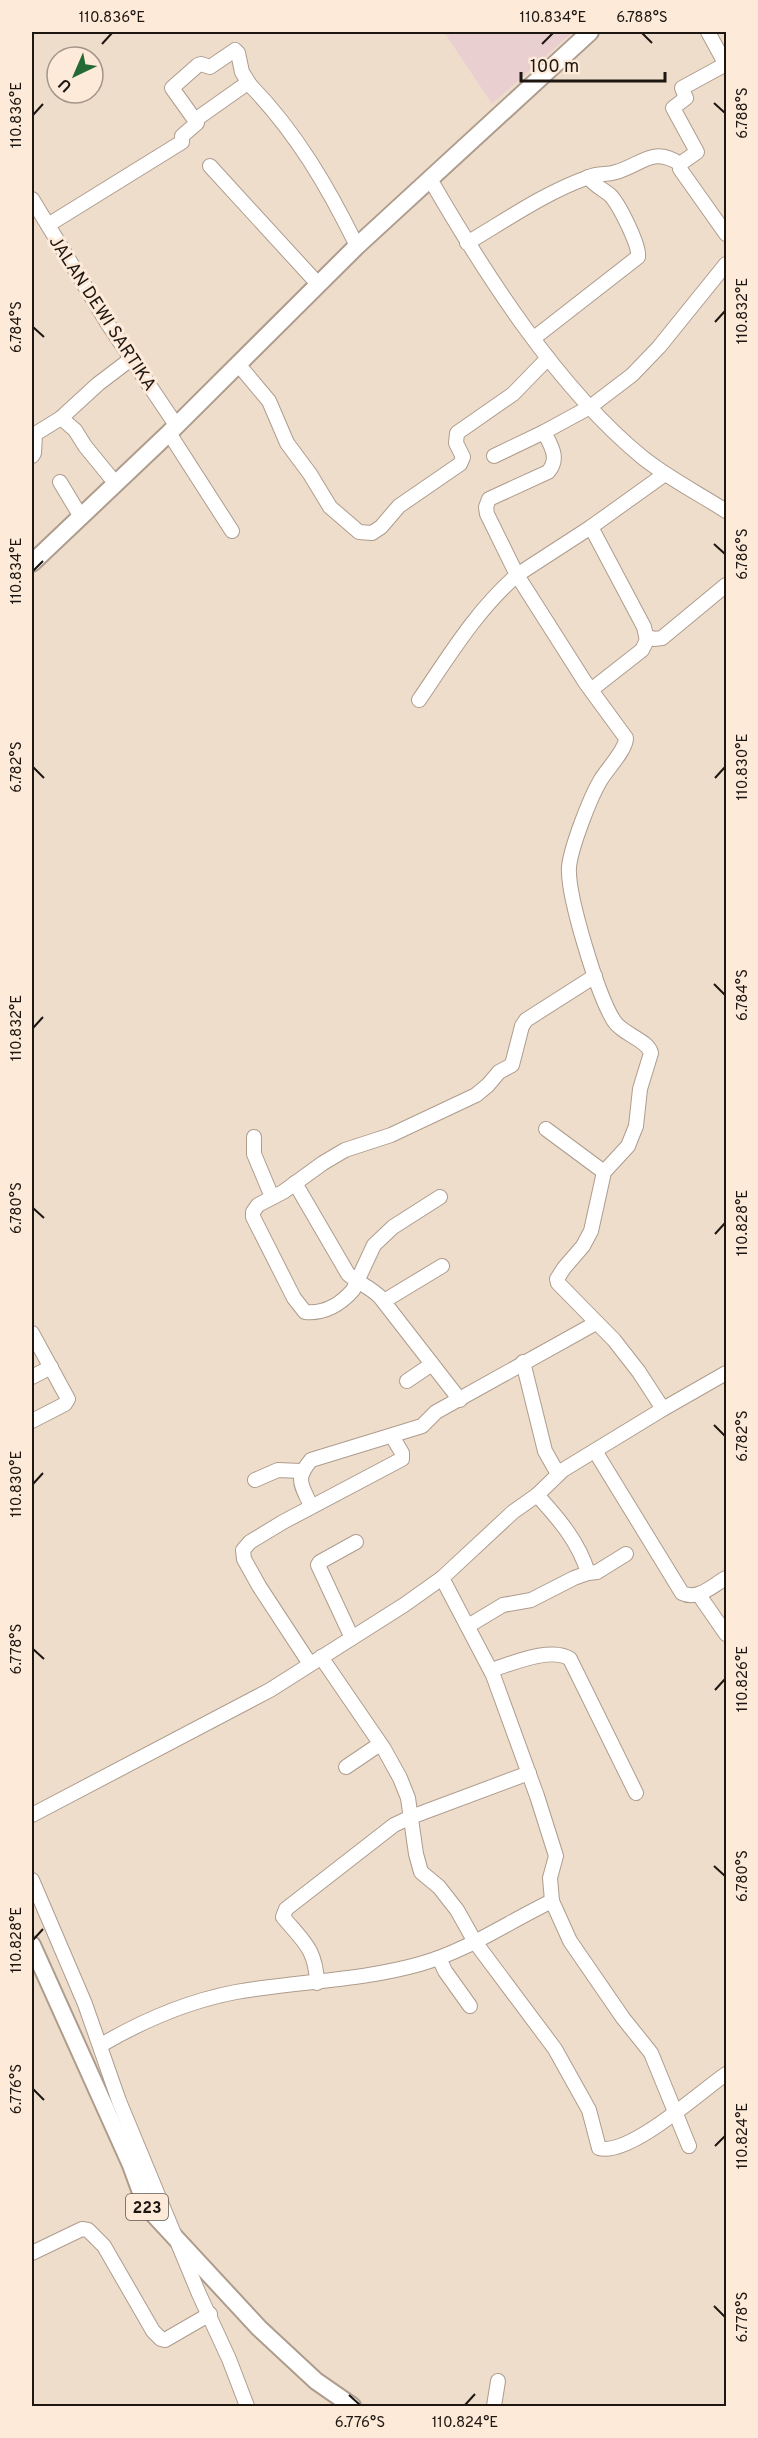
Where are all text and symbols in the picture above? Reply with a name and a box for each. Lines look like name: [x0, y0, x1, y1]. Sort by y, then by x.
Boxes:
text: 110.836°E: [79, 9, 145, 28]
text: 110.834°E: [520, 9, 586, 28]
text: 6.788°S: [616, 9, 668, 28]
north arrow: [45, 45, 105, 105]
scale bar: [521, 45, 665, 83]
text: 100 m: [530, 56, 579, 79]
text: U: [55, 73, 77, 96]
text: 110.836°E: [8, 82, 27, 148]
text: 6.788°S: [734, 87, 753, 139]
street label: JALAN DEWI SARTIKA: [43, 232, 161, 396]
text: 110.832°E: [734, 278, 753, 344]
text: 6.784°S: [8, 301, 27, 353]
text: 6.786°S: [734, 528, 753, 580]
text: 110.834°E: [8, 538, 27, 604]
text: 110.830°E: [734, 733, 753, 801]
text: 6.782°S: [8, 741, 27, 793]
text: 6.784°S: [734, 969, 753, 1021]
text: 110.832°E: [8, 995, 27, 1061]
text: 6.780°S: [8, 1182, 27, 1234]
text: 110.828°E: [734, 1190, 753, 1256]
text: 6.782°S: [734, 1410, 753, 1462]
text: 110.830°E: [8, 1450, 27, 1518]
text: 6.778°S: [8, 1624, 27, 1674]
text: 110.826°E: [734, 1646, 753, 1712]
text: 6.780°S: [734, 1850, 753, 1902]
text: 110.828°E: [8, 1907, 27, 1973]
text: 6.776°S: [8, 2064, 27, 2114]
text: 110.824°E: [734, 2103, 753, 2169]
road number: 223: [126, 2194, 168, 2220]
text: 6.778°S: [734, 2292, 753, 2342]
text: 6.776°S: [335, 2414, 385, 2433]
text: 110.824°E: [432, 2414, 498, 2433]

